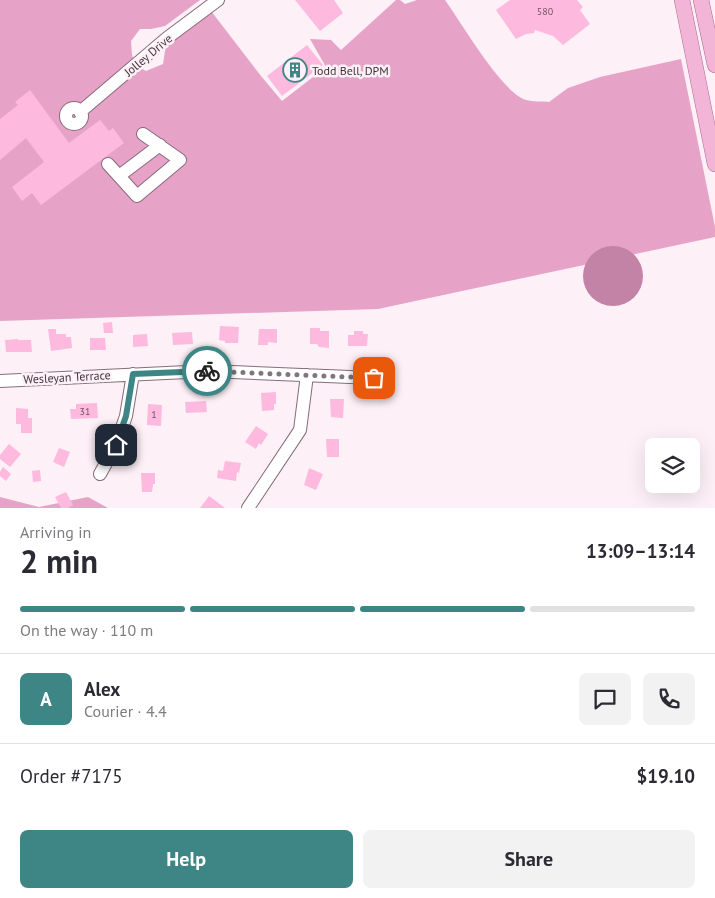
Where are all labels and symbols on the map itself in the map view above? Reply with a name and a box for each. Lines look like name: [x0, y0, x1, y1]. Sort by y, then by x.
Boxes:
house number: 580: [537, 5, 554, 18]
street label: Jolley Drive: [120, 31, 175, 80]
building icon: Todd Bell, DPM: [282, 57, 308, 83]
place label: Todd Bell, DPM: [312, 63, 389, 78]
courier: [182, 346, 232, 396]
pin: [353, 357, 395, 399]
street label: Wesleyan Terrace: [23, 367, 111, 387]
house number: 31: [80, 405, 90, 418]
house number: 1: [151, 408, 157, 421]
pin: [95, 424, 137, 466]

